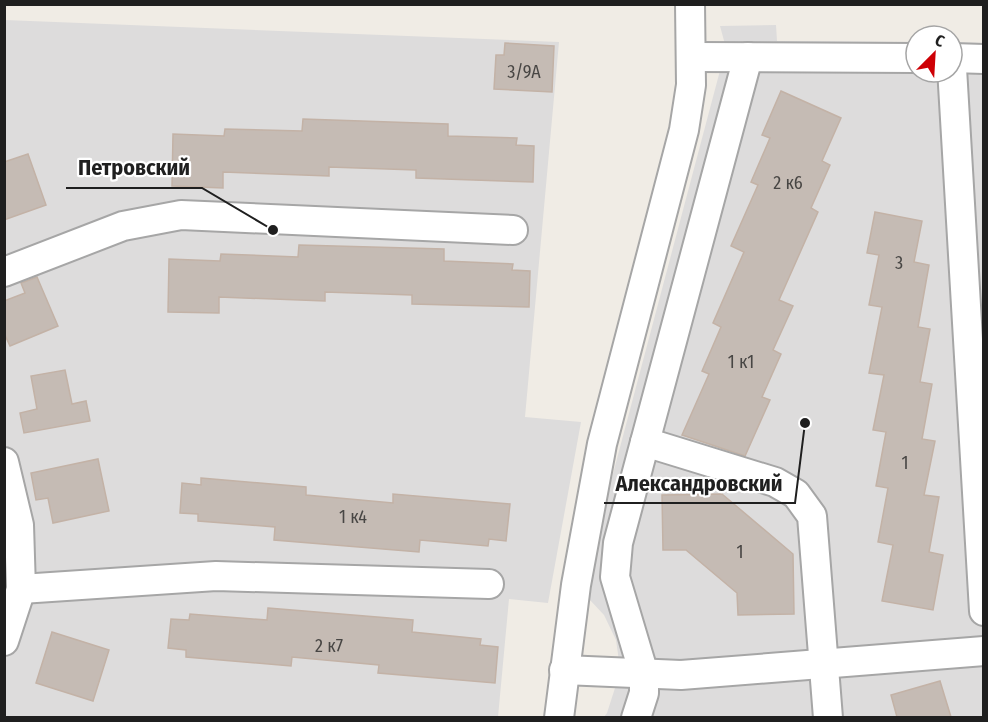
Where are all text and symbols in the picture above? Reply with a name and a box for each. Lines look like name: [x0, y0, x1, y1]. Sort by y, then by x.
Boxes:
north arrow: [904, 24, 964, 84]
text: С: [932, 30, 948, 51]
house number: 3/9А: [507, 61, 541, 83]
callout: Петровский: [66, 148, 202, 188]
text: Петровский: [78, 154, 190, 181]
house number: 2 к6: [773, 172, 803, 194]
house number: 3: [895, 252, 903, 274]
house number: 1 к1: [728, 351, 754, 373]
house number: 1: [901, 452, 909, 474]
callout: Александровский: [604, 463, 795, 503]
text: Александровский: [614, 470, 783, 497]
house number: 1 к4: [339, 506, 367, 528]
house number: 1: [736, 541, 744, 563]
house number: 2 к7: [315, 635, 343, 657]

